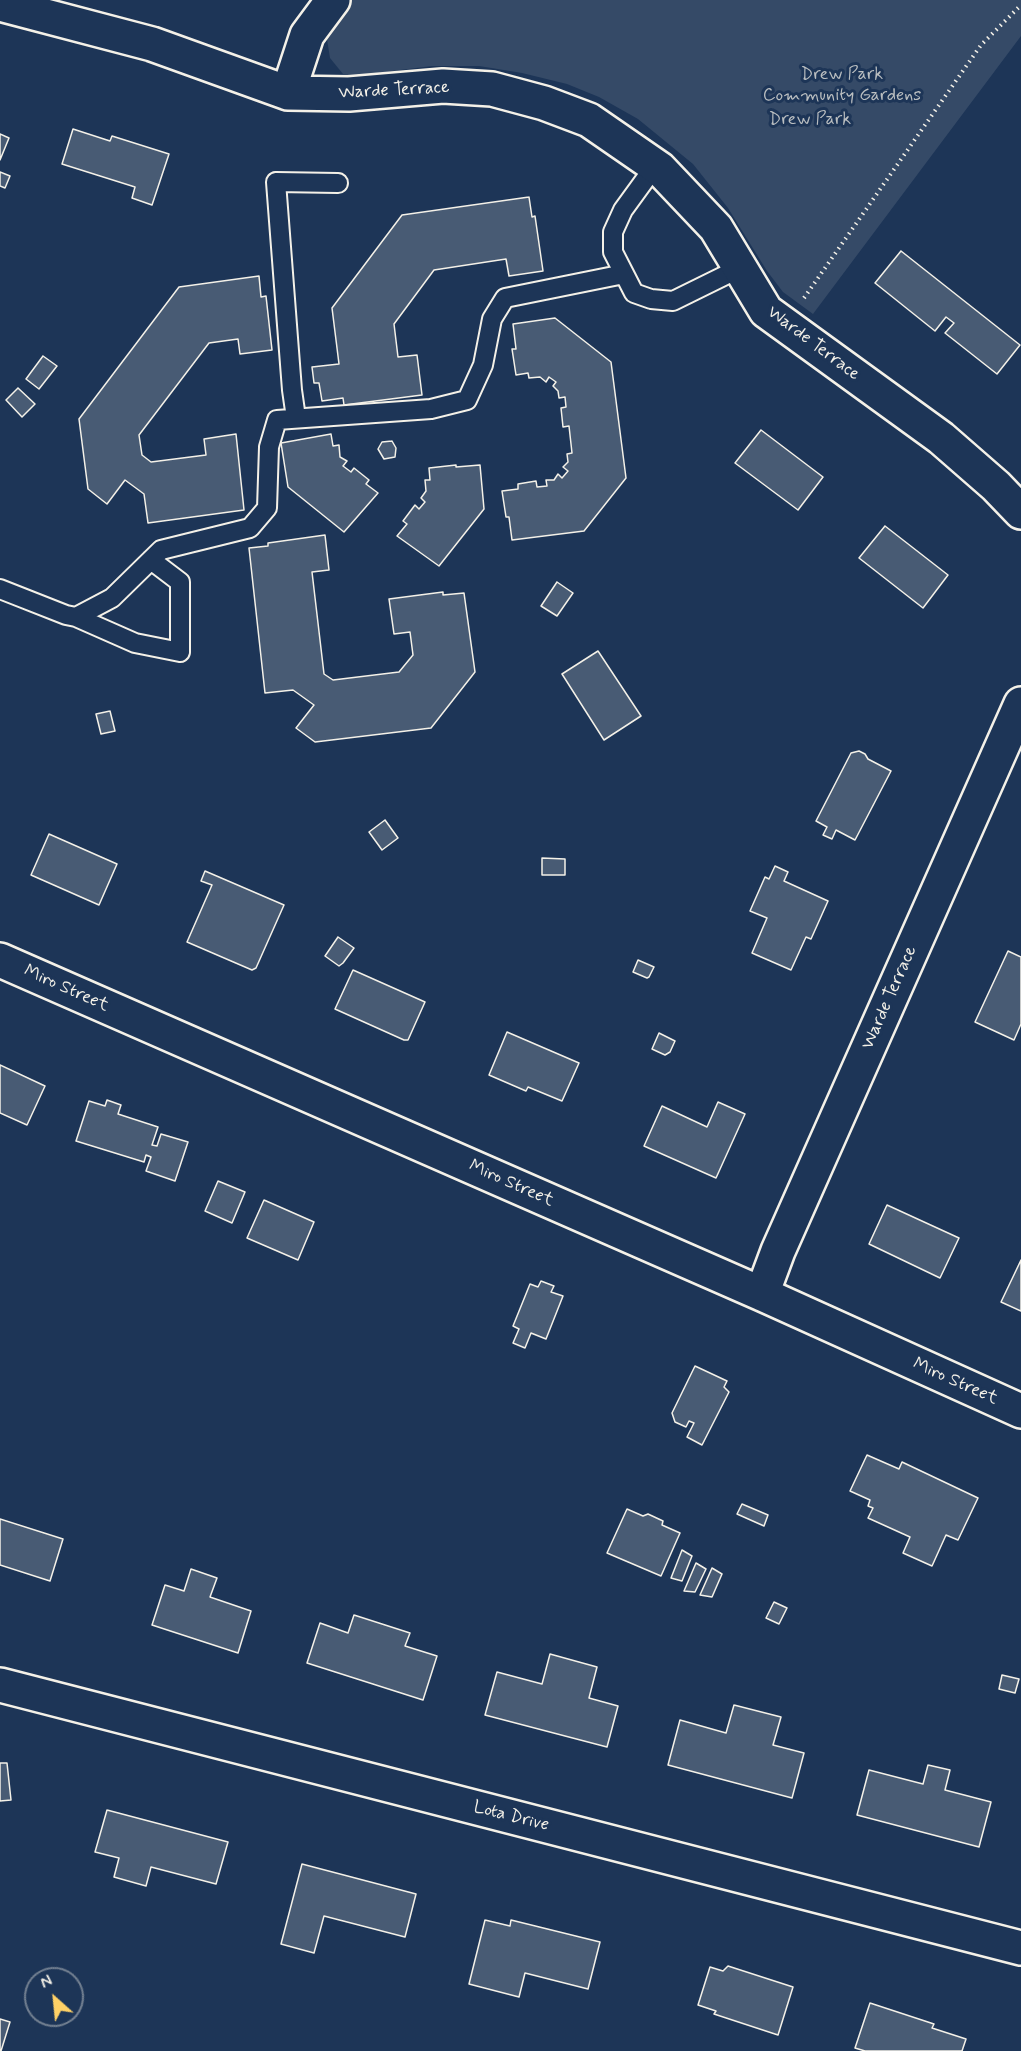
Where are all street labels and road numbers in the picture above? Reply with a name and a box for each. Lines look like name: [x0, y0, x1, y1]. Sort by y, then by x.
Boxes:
street label: Warde Terrace: [338, 77, 450, 105]
street label: Warde Terrace: [762, 302, 864, 386]
street label: Warde Terrace: [858, 943, 922, 1053]
street label: Miro Street: [20, 961, 112, 1017]
street label: Miro Street: [465, 1156, 557, 1212]
street label: Miro Street: [909, 1354, 1001, 1410]
street label: Lota Drive: [471, 1797, 551, 1837]

